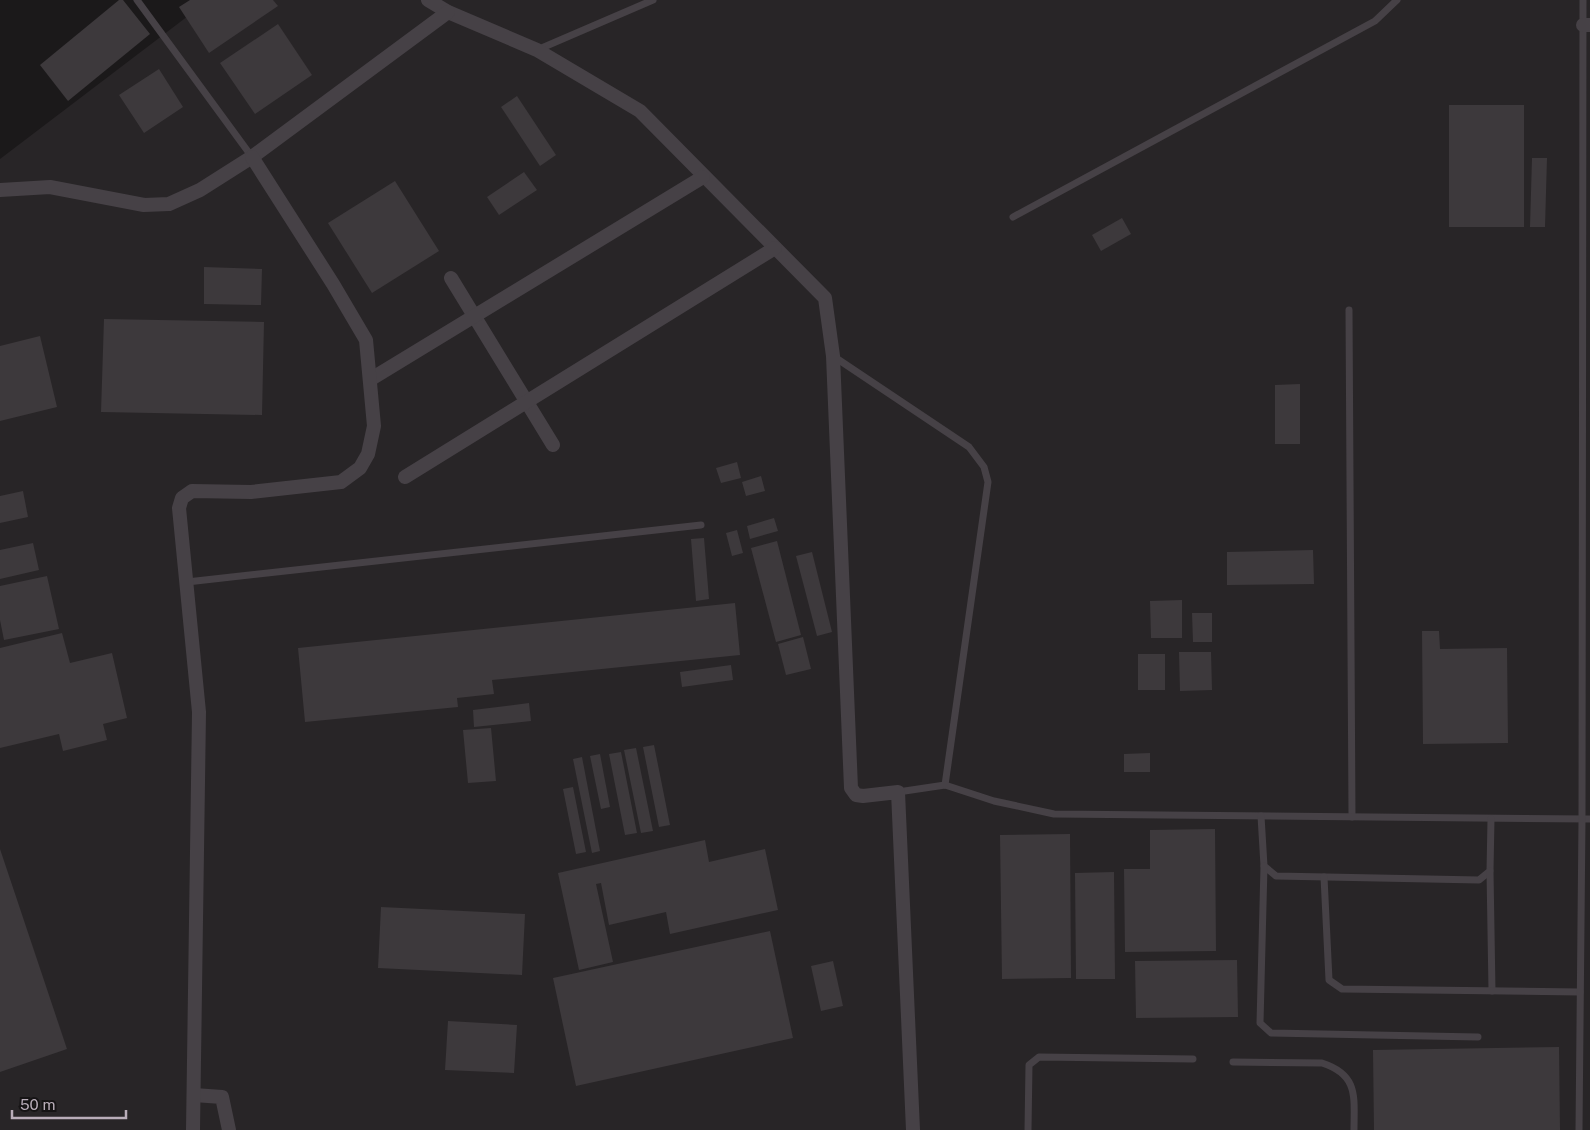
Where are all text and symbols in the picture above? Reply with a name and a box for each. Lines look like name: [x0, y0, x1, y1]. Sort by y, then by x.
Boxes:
scale bar: [12, 1088, 126, 1120]
text: 50 m: [20, 1096, 55, 1113]

